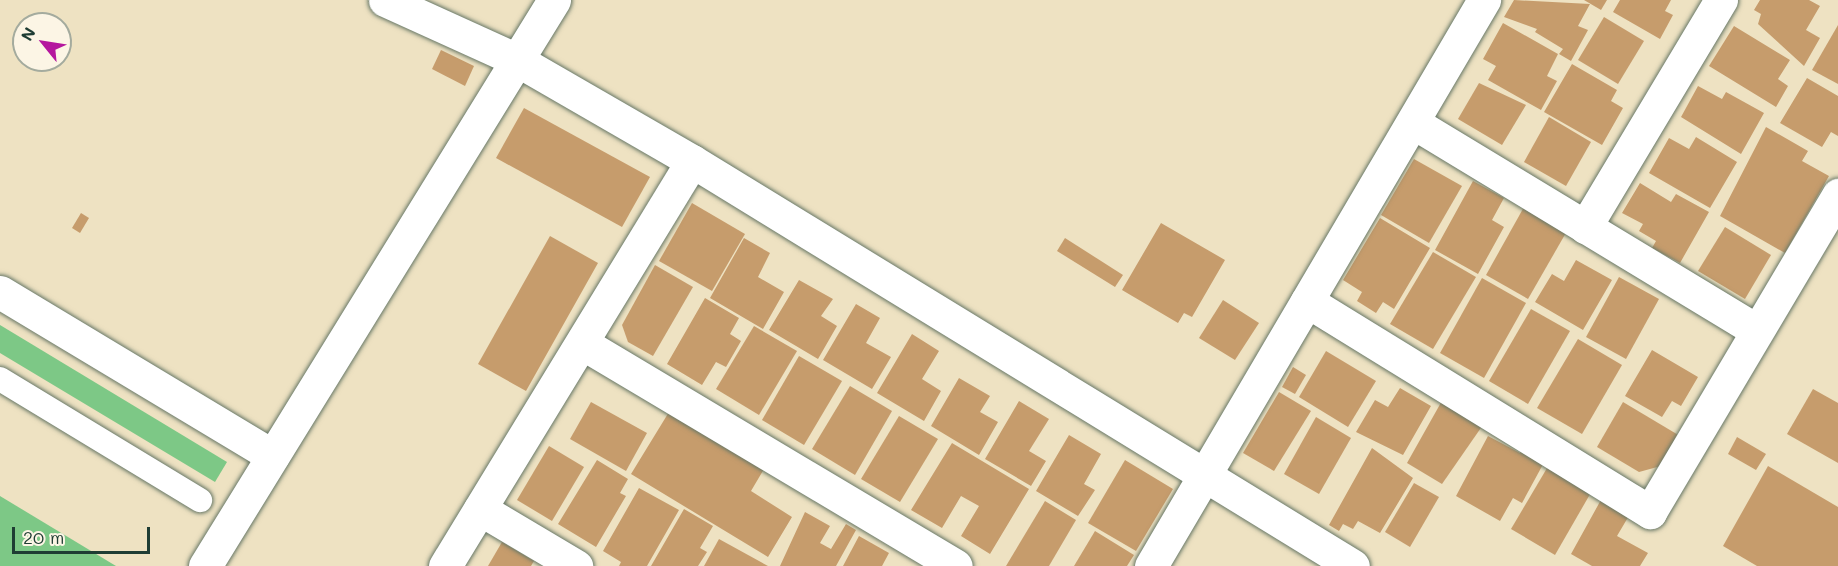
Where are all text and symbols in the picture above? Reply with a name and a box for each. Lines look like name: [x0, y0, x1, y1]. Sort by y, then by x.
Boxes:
north arrow: [12, 12, 72, 72]
text: N: [16, 23, 40, 44]
scale bar: [15, 515, 153, 553]
text: 20 m: [23, 525, 64, 549]

